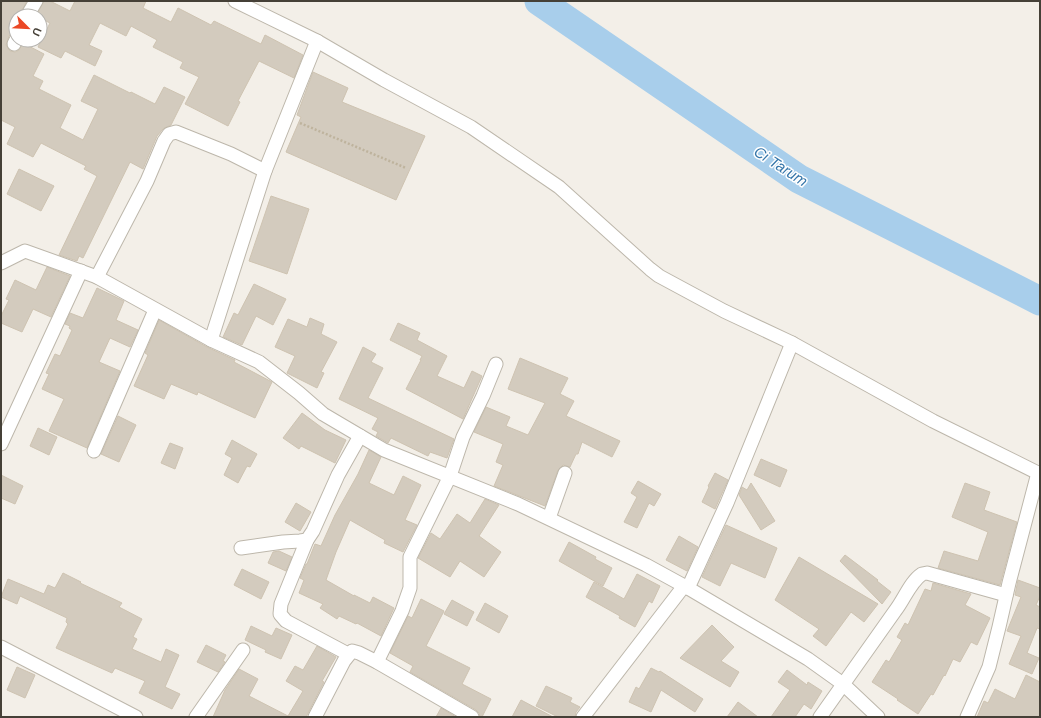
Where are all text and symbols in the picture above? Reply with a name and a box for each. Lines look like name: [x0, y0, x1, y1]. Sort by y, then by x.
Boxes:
north arrow: [8, 8, 48, 48]
text: U: [30, 26, 44, 38]
water label: Ci Tarum: [751, 142, 811, 190]

